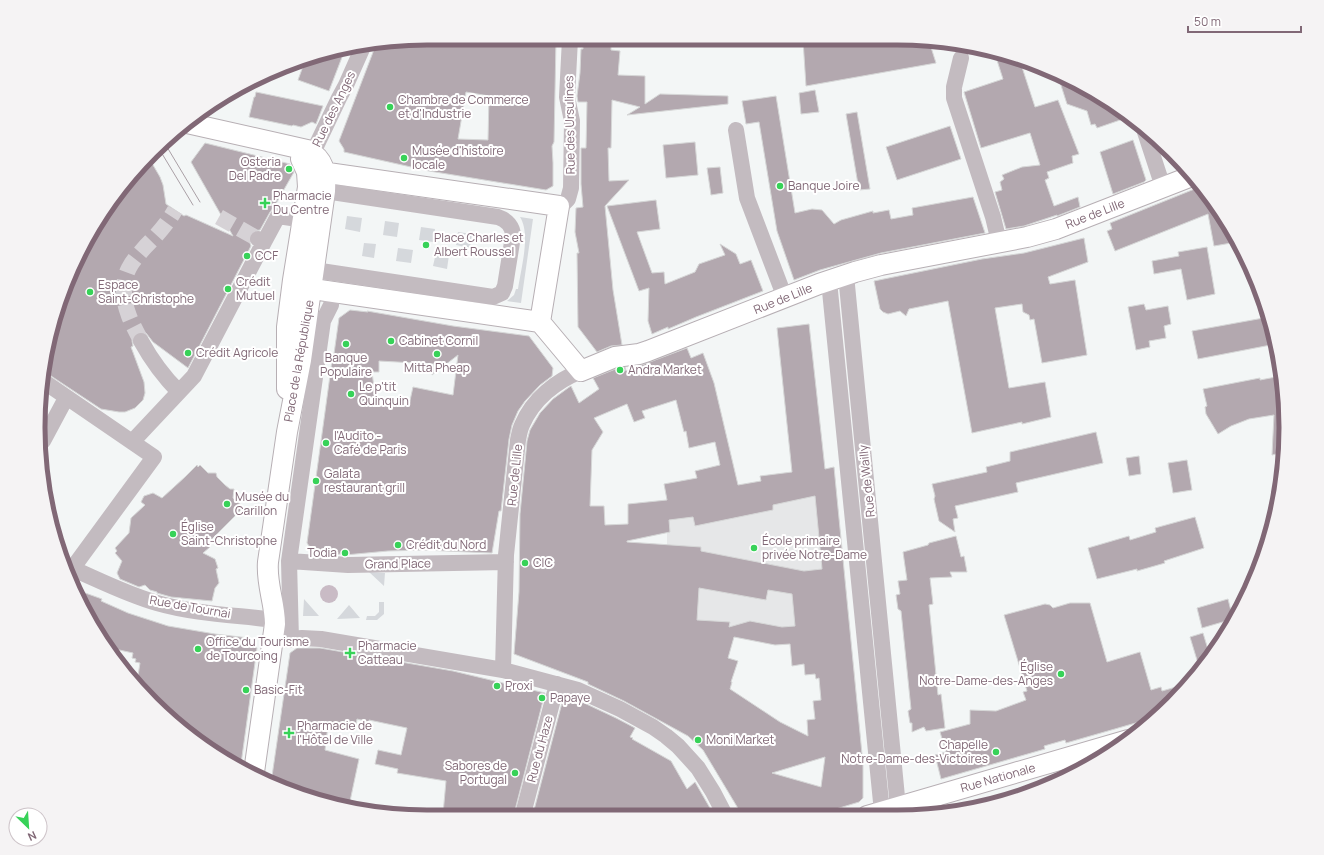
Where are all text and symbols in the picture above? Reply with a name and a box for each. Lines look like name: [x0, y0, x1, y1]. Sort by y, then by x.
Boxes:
scale bar: [1188, 8, 1301, 34]
text: 50 m: [1194, 13, 1221, 30]
street label: Rue des Anges: [308, 68, 359, 149]
street label: Rue des Ursulines: [560, 75, 579, 175]
place label: Chambre de Commerce et d'Industrie: [398, 91, 529, 122]
marker: Chambre de Commerce et d'Industrie: [385, 102, 395, 112]
place label: Musée d'histoire locale: [412, 142, 504, 173]
place label: Osteria Del Padre: [229, 153, 281, 184]
marker: Musée d'histoire locale: [399, 153, 409, 163]
marker: Osteria Del Padre: [284, 164, 294, 174]
place label: Banque Joire: [788, 177, 860, 194]
marker: Banque Joire: [775, 181, 785, 191]
place label: Pharmacie Du Centre: [273, 187, 332, 218]
street label: Rue de Lille: [1063, 194, 1127, 233]
marker: Pharmacie Du Centre: [260, 198, 270, 208]
place label: Place Charles et Albert Roussel: [434, 229, 524, 260]
marker: Place Charles et Albert Roussel: [421, 240, 431, 250]
place label: CCF: [255, 247, 278, 264]
marker: CCF: [242, 251, 252, 261]
place label: Crédit Mutuel: [236, 273, 275, 304]
place label: Espace Saint-Christophe: [98, 276, 194, 307]
street label: Rue de Lille: [751, 279, 815, 318]
marker: Crédit Mutuel: [223, 284, 233, 294]
marker: Espace Saint-Christophe: [85, 287, 95, 297]
street label: Place de la République: [279, 299, 318, 423]
place label: Cabinet Cornil: [399, 332, 478, 349]
marker: Cabinet Cornil: [386, 336, 396, 346]
marker: Banque Populaire: [341, 339, 351, 349]
place label: Crédit Agricole: [196, 344, 278, 361]
marker: Crédit Agricole: [183, 348, 193, 358]
place label: Banque Populaire: [320, 349, 372, 380]
marker: Mitta Pheap: [432, 349, 442, 359]
place label: Mitta Pheap: [404, 359, 470, 376]
place label: Andra Market: [628, 361, 702, 378]
marker: Andra Market: [615, 365, 625, 375]
place label: Le p'tit Quinquin: [359, 378, 409, 409]
marker: Le p'tit Quinquin: [346, 389, 356, 399]
place label: l'Audito - Café de Paris: [334, 427, 407, 458]
marker: l'Audito - Café de Paris: [321, 438, 331, 448]
street label: Rue de Lille: [503, 443, 526, 507]
street label: Rue de Wailly: [854, 443, 879, 518]
place label: Galata restaurant grill: [324, 465, 405, 496]
marker: Galata restaurant grill: [311, 476, 321, 486]
place label: Musée du Carillon: [235, 488, 289, 519]
marker: Musée du Carillon: [222, 499, 232, 509]
place label: Église Saint-Christophe: [181, 518, 277, 549]
marker: Église Saint-Christophe: [168, 529, 178, 539]
place label: École primaire privée Notre-Dame: [762, 532, 867, 563]
place label: Crédit du Nord: [406, 536, 486, 553]
marker: Crédit du Nord: [393, 540, 403, 550]
marker: École primaire privée Notre-Dame: [749, 543, 759, 553]
place label: Todia: [307, 544, 337, 561]
marker: Todia: [340, 548, 350, 558]
street label: Grand Place: [365, 554, 431, 573]
place label: CIC: [533, 554, 553, 571]
marker: CIC: [520, 558, 530, 568]
street label: Rue de Tournai: [148, 591, 232, 622]
place label: Office du Tourisme de Tourcoing: [206, 633, 309, 664]
place label: Pharmacie Catteau: [358, 637, 417, 668]
marker: Office du Tourisme de Tourcoing: [193, 644, 203, 654]
marker: Pharmacie Catteau: [345, 648, 355, 658]
place label: Église Notre-Dame-des-Anges: [919, 658, 1053, 689]
marker: Église Notre-Dame-des-Anges: [1056, 669, 1066, 679]
place label: Proxi: [505, 677, 533, 694]
place label: Basic-Fit: [254, 681, 303, 698]
marker: Proxi: [492, 681, 502, 691]
marker: Basic-Fit: [241, 685, 251, 695]
place label: Papaye: [550, 689, 590, 706]
marker: Papaye: [537, 693, 547, 703]
street label: Rue du Haze: [522, 714, 557, 784]
place label: Pharmacie de l'Hôtel de Ville: [297, 717, 373, 748]
marker: Pharmacie de l'Hôtel de Ville: [284, 728, 294, 738]
place label: Moni Market: [706, 731, 774, 748]
marker: Moni Market: [693, 735, 703, 745]
place label: Chapelle Notre-Dame-des-Victoires: [841, 736, 988, 767]
marker: Chapelle Notre-Dame-des-Victoires: [991, 747, 1001, 757]
place label: Sabores de Portugal: [445, 757, 507, 788]
street label: Rue Nationale: [958, 759, 1037, 796]
marker: Sabores de Portugal: [510, 768, 520, 778]
north arrow: [8, 807, 48, 847]
text: N: [26, 828, 39, 845]

